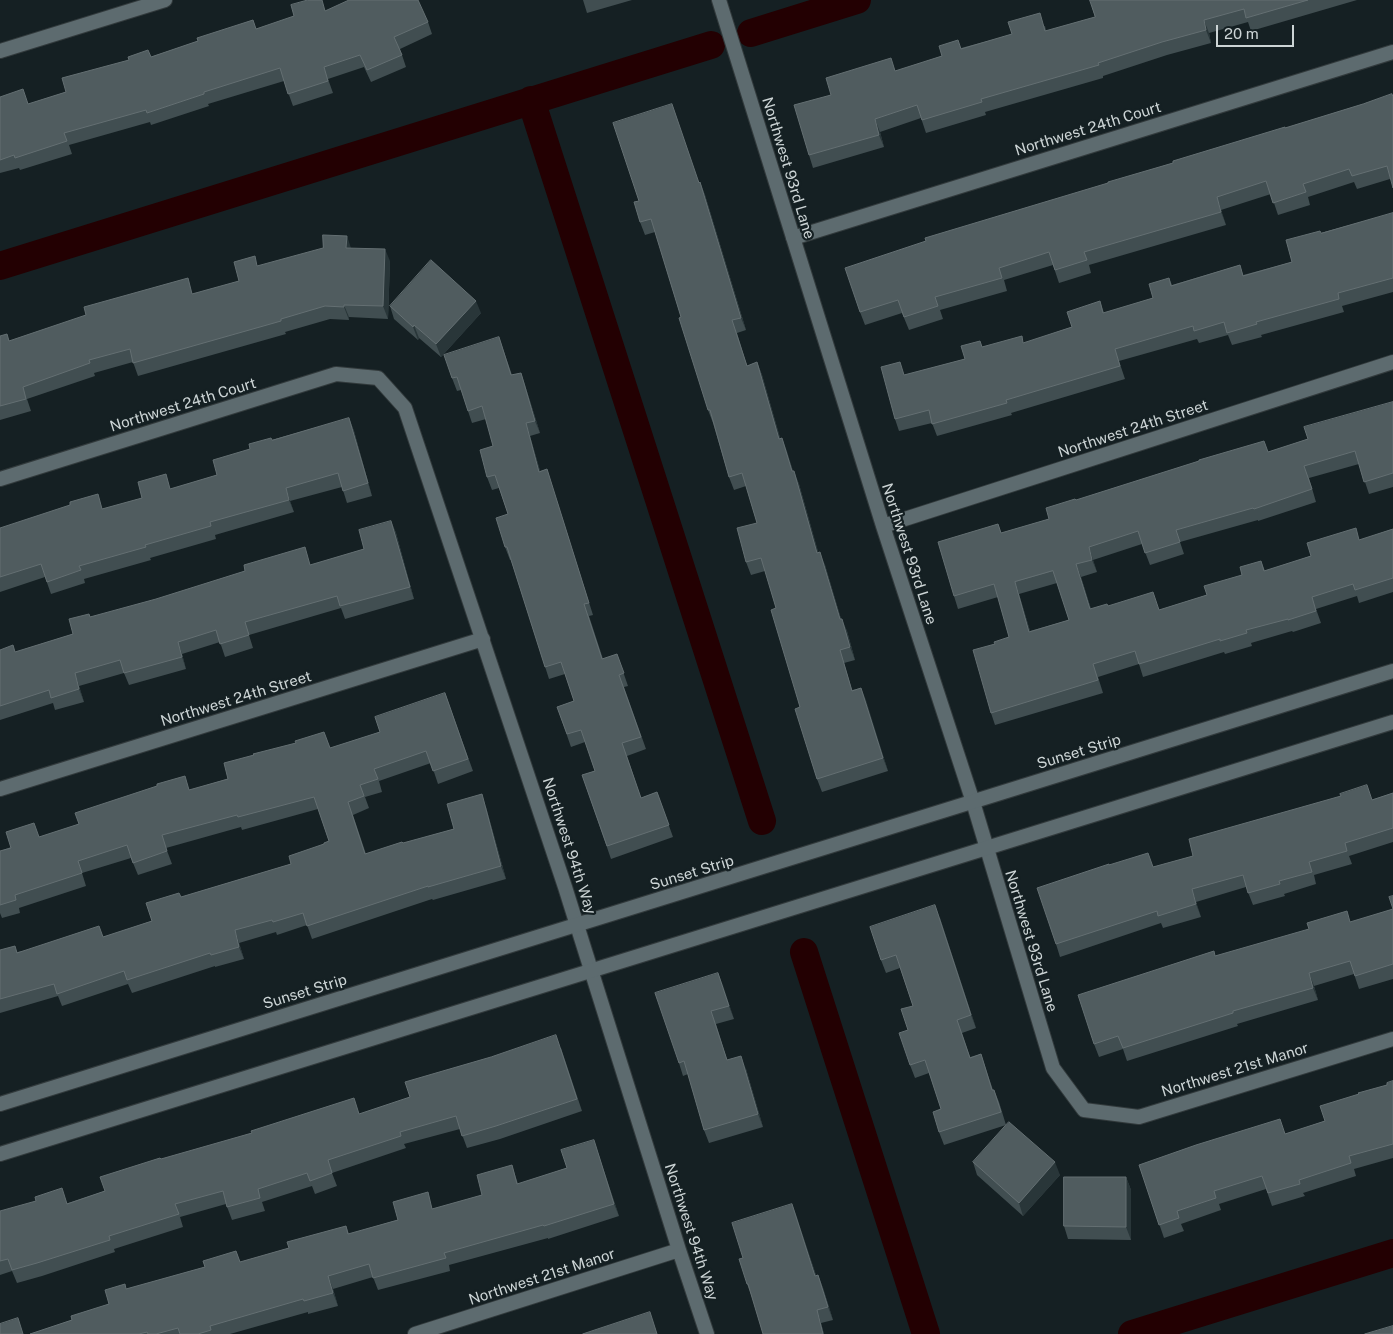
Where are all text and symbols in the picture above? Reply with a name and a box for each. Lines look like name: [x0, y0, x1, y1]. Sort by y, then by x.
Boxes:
scale bar: [1218, 15, 1296, 47]
text: 20 m: [1224, 25, 1259, 42]
street label: Northwest 93rd Lane: [758, 95, 818, 241]
street label: Northwest 24th Court: [1013, 98, 1163, 160]
street label: Northwest 24th Court: [108, 374, 258, 436]
street label: Northwest 24th Street: [1056, 396, 1210, 462]
street label: Northwest 93rd Lane: [878, 481, 940, 627]
street label: Northwest 24th Street: [158, 667, 314, 731]
street label: Sunset Strip: [1035, 731, 1123, 773]
street label: Northwest 94th Way: [538, 775, 600, 917]
street label: Sunset Strip: [648, 852, 736, 894]
street label: Northwest 93rd Lane: [1001, 868, 1061, 1014]
street label: Sunset Strip: [261, 971, 349, 1013]
street label: Northwest 21st Manor: [1159, 1039, 1311, 1101]
street label: Northwest 94th Way: [660, 1161, 722, 1303]
street label: Northwest 21st Manor: [466, 1245, 618, 1309]

